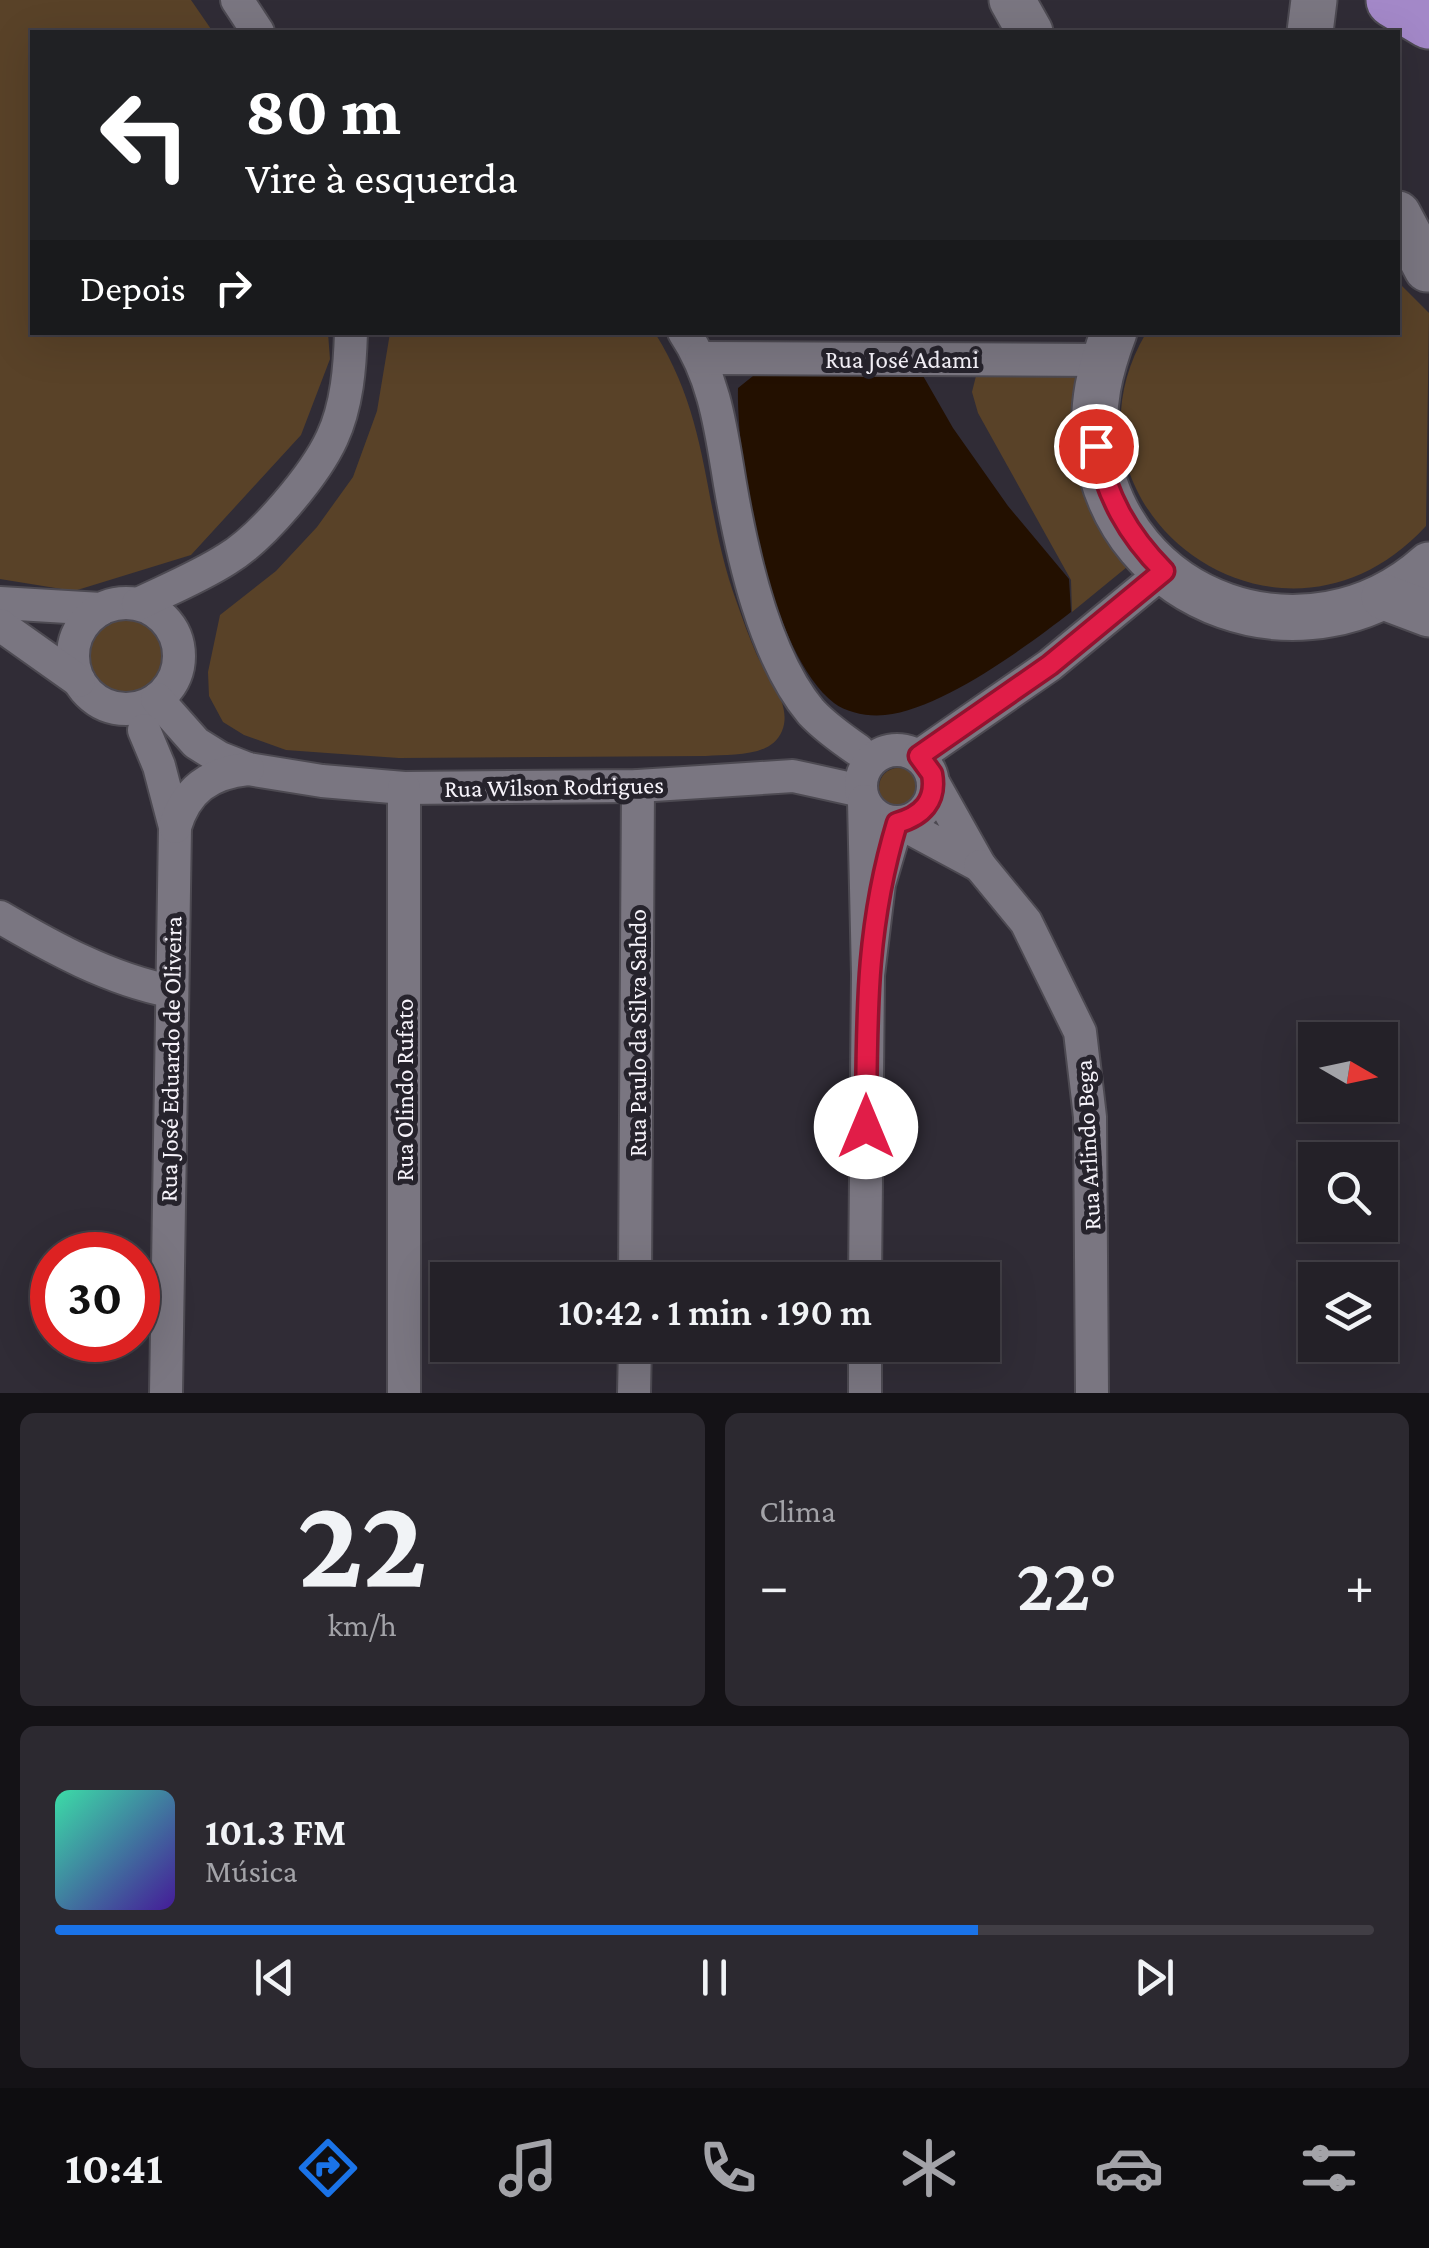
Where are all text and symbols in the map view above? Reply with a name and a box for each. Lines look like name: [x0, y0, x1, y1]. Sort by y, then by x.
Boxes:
icon: left: [80, 70, 210, 200]
text: 80 m: [245, 71, 401, 149]
text: Vire à esquerda: [245, 153, 518, 203]
icon: right: [206, 260, 261, 315]
text: Depois: [80, 267, 186, 309]
street label: Rua José Adami: [825, 346, 979, 374]
pin: [1054, 404, 1139, 489]
icon: arrive: [1069, 419, 1124, 474]
street label: Rua Wilson Rodrigues: [444, 771, 664, 803]
street label: Rua Paulo da Silva Sahdo: [624, 909, 651, 1157]
street label: Rua José Eduardo de Oliveira: [155, 915, 188, 1202]
street label: Rua Olindo Rufato: [391, 999, 418, 1181]
north arrow: [1298, 1022, 1398, 1122]
map controls: [1298, 1022, 1398, 1362]
street label: Rua Arlindo Bega: [1070, 1058, 1106, 1231]
position arrow: [814, 1075, 918, 1179]
button: search: [1298, 1142, 1398, 1242]
speed limit sign: 30: [30, 1232, 160, 1362]
button: layers: [1298, 1262, 1398, 1362]
text: 10:42 · 1 min · 190 m: [558, 1291, 872, 1333]
text: 22: [297, 1469, 428, 1614]
text: Clima: [760, 1493, 836, 1529]
text: 22°: [1017, 1543, 1117, 1626]
text: −: [760, 1555, 789, 1616]
text: +: [1345, 1555, 1374, 1616]
text: km/h: [328, 1607, 397, 1643]
text: 101.3 FM: [205, 1811, 346, 1853]
text: Música: [205, 1853, 298, 1889]
icon: previous: [247, 1950, 302, 2005]
icon: pause: [687, 1950, 742, 2005]
icon: next: [1127, 1950, 1182, 2005]
icon: directions: [293, 2133, 363, 2203]
icon: music: [493, 2133, 563, 2203]
icon: phone: [693, 2133, 763, 2203]
icon: climate: [894, 2133, 964, 2203]
icon: car: [1094, 2133, 1164, 2203]
icon: filters: [1294, 2133, 1364, 2203]
text: 10:41: [65, 2143, 163, 2193]

